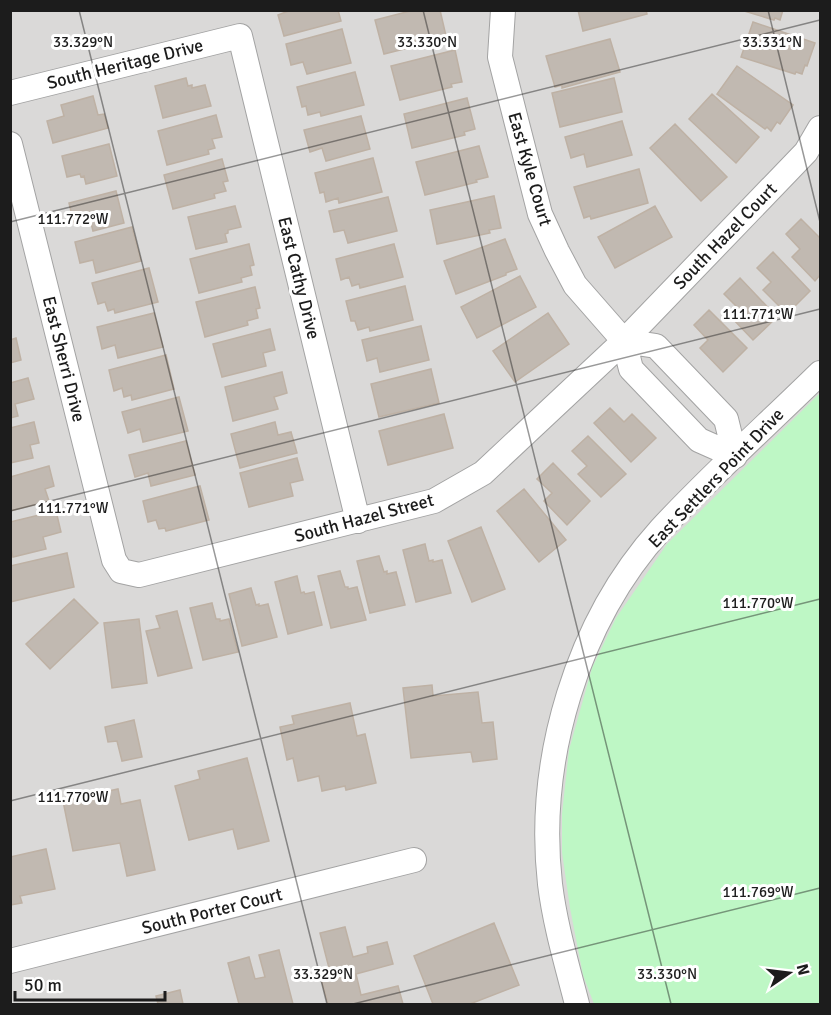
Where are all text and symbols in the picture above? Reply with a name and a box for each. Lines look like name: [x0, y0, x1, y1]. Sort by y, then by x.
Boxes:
text: 33.329°N: [53, 33, 113, 51]
text: 33.330°N: [397, 33, 457, 51]
text: 33.331°N: [742, 33, 802, 51]
street label: South Heritage Drive: [45, 34, 205, 94]
street label: East Kyle Court: [503, 110, 557, 228]
street label: South Hazel Court: [669, 178, 781, 294]
text: 111.772°W: [38, 210, 109, 228]
street label: East Cathy Drive: [273, 214, 325, 342]
street label: East Sherri Drive: [38, 294, 90, 424]
text: 111.771°W: [723, 305, 794, 323]
street label: East Settlers Point Drive: [644, 404, 788, 552]
street label: South Hazel Street: [292, 489, 436, 547]
text: 111.771°W: [38, 499, 109, 517]
text: 111.770°W: [723, 594, 794, 612]
text: 111.770°W: [38, 788, 109, 806]
street label: South Porter Court: [139, 883, 285, 939]
text: 111.769°W: [723, 883, 794, 901]
north arrow: [759, 943, 819, 1003]
text: N: [792, 962, 814, 977]
scale bar: [15, 964, 165, 1002]
text: 33.329°N: [293, 965, 353, 983]
text: 33.330°N: [637, 965, 697, 983]
text: 50 m: [24, 974, 62, 996]

